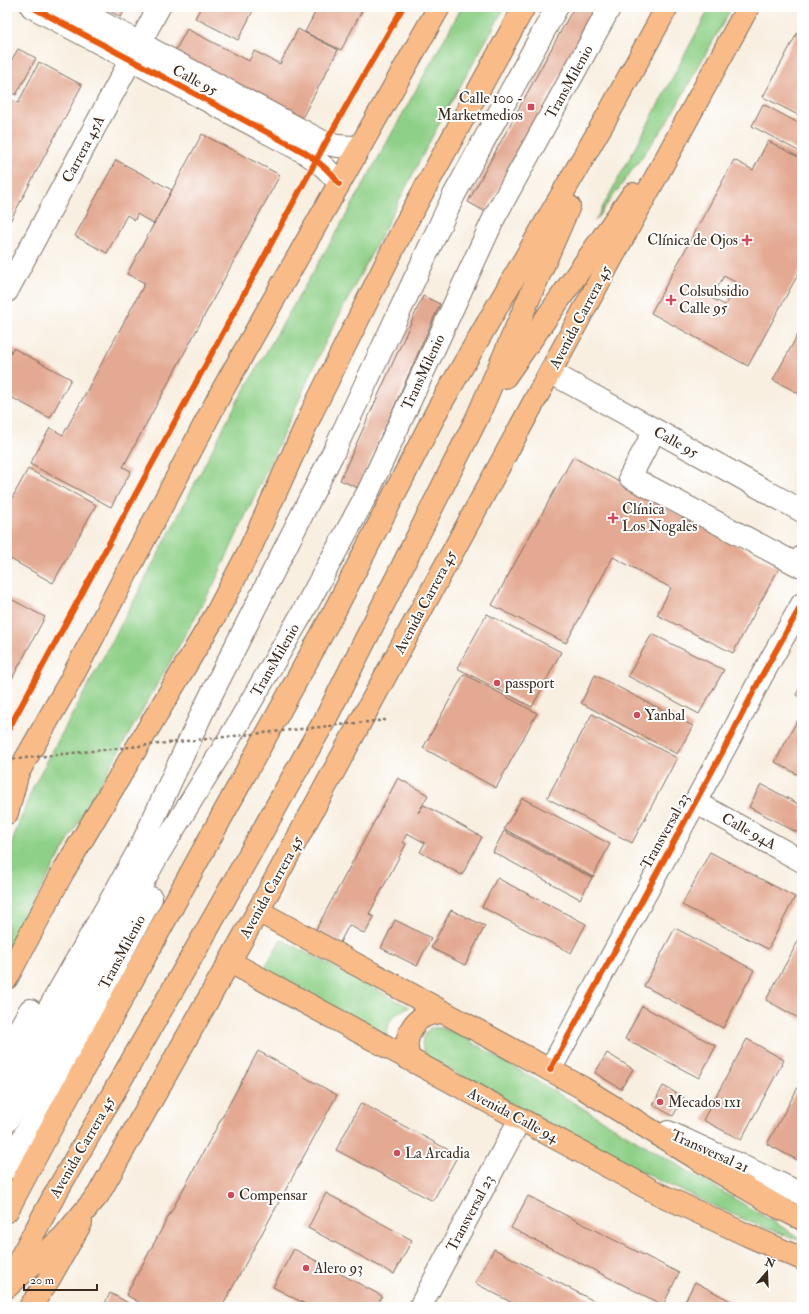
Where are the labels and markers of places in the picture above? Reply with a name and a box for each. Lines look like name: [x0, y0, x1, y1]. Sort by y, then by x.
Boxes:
place label: Calle 100 - Marketmedios: [437, 89, 523, 125]
marker: Calle 100 - Marketmedios: [526, 102, 536, 112]
place label: Clínica de Ojos: [647, 231, 738, 250]
marker: Clínica de Ojos: [741, 234, 753, 246]
place label: Colsubsidio Calle 95: [679, 282, 749, 318]
marker: Colsubsidio Calle 95: [666, 295, 676, 305]
place label: Clínica Los Nogales: [622, 500, 698, 536]
marker: Clínica Los Nogales: [607, 512, 619, 524]
place label: passport: [504, 674, 554, 694]
marker: passport: [492, 678, 502, 688]
place label: Yanbal: [645, 706, 685, 725]
marker: Yanbal: [632, 710, 642, 720]
place label: Mecados 1x1: [668, 1093, 741, 1112]
marker: Mecados 1x1: [655, 1097, 665, 1107]
place label: La Arcadia: [405, 1144, 471, 1163]
marker: La Arcadia: [392, 1148, 402, 1158]
place label: Compensar: [239, 1186, 308, 1206]
marker: Compensar: [226, 1190, 236, 1200]
place label: Alero 93: [313, 1259, 363, 1278]
marker: Alero 93: [301, 1263, 311, 1273]

